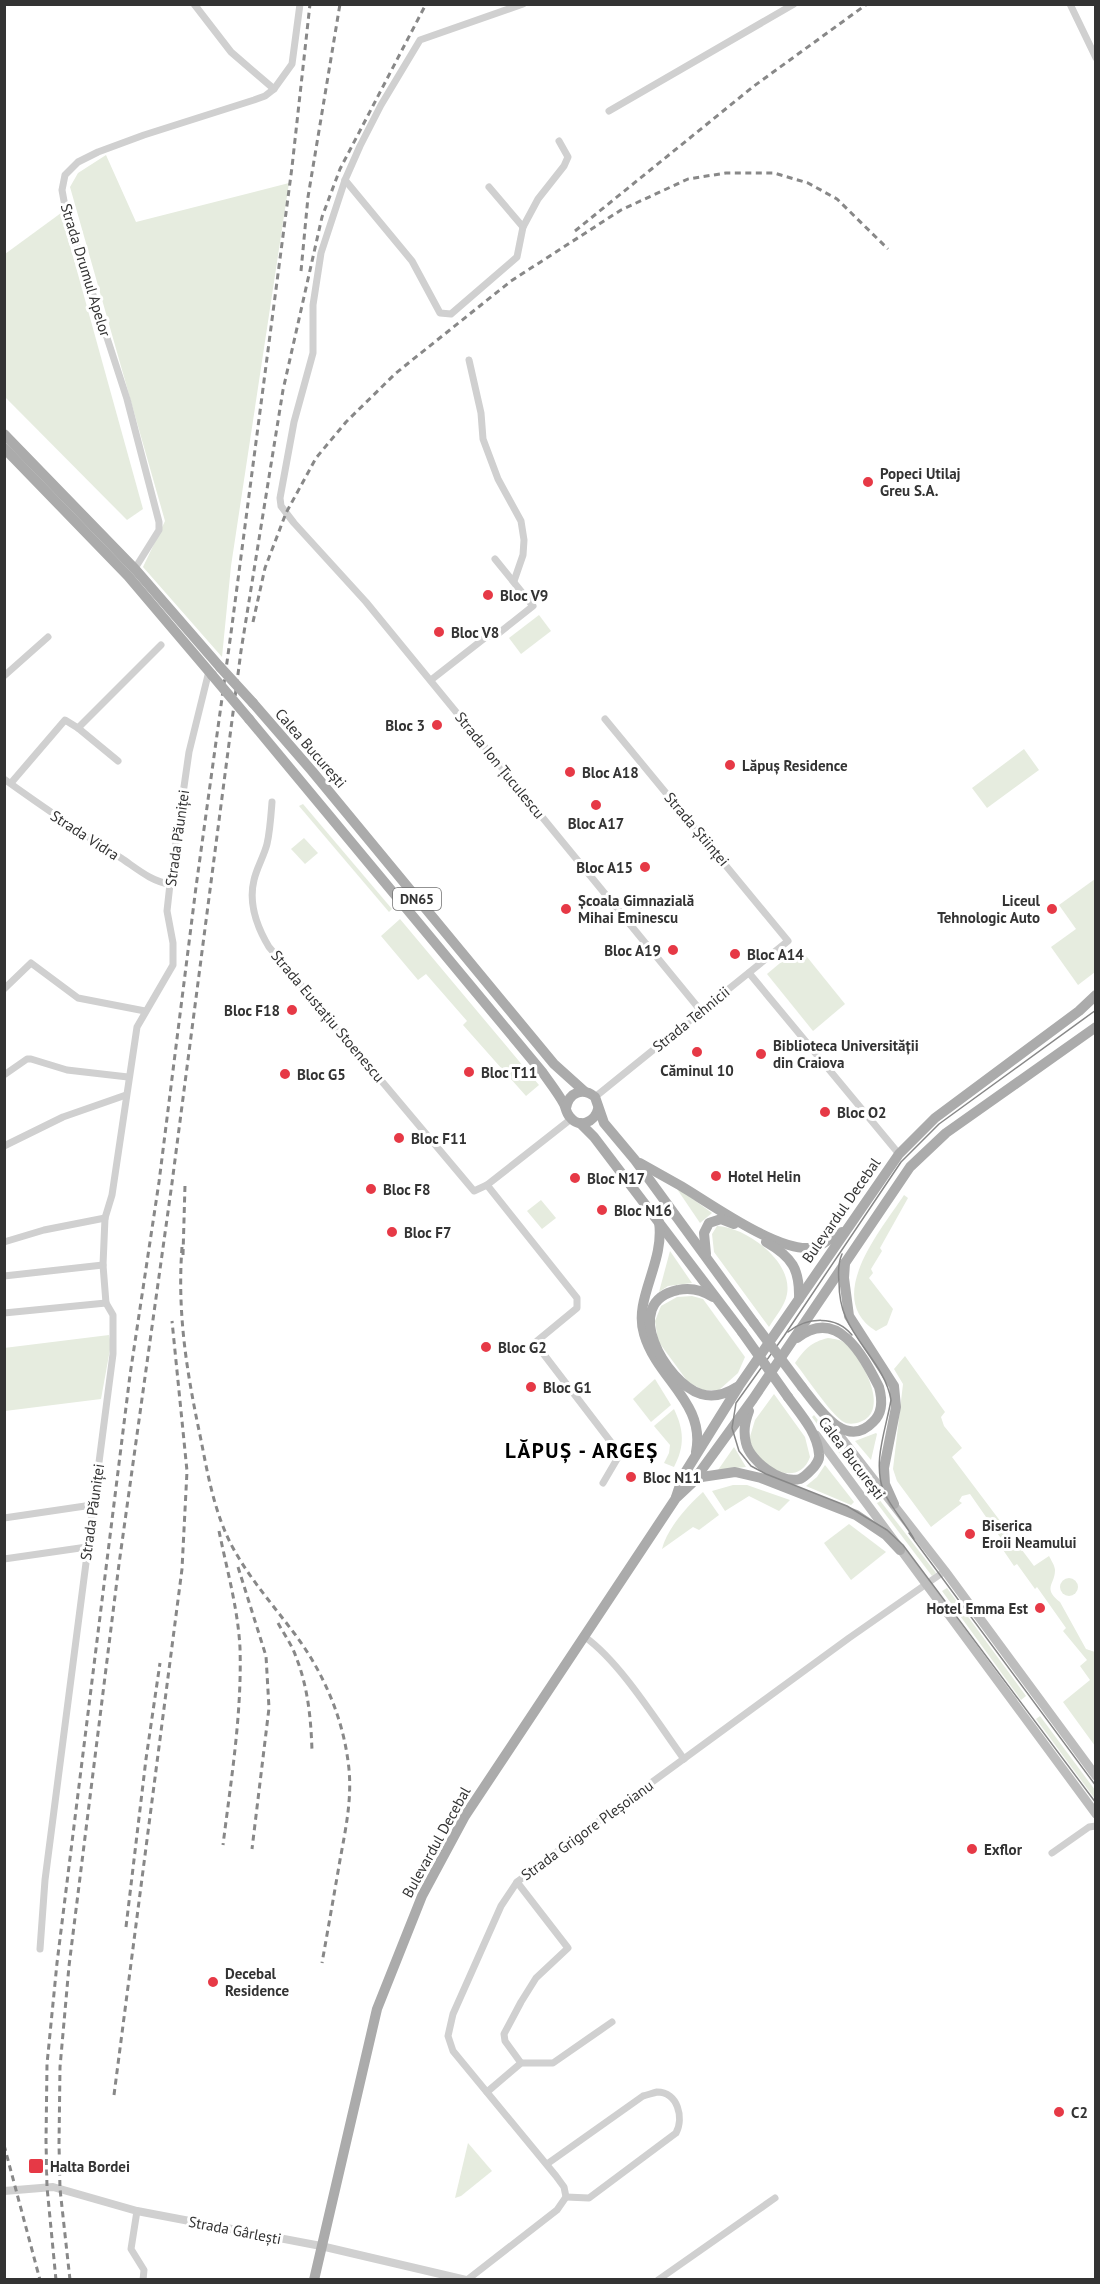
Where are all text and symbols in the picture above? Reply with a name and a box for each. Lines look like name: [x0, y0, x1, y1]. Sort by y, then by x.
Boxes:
street label: Strada Drumul Apelor: [57, 201, 115, 339]
place label: Popeci Utilaj Greu S.A.: [880, 464, 961, 500]
marker: Popeci Utilaj Greu S.A.: [861, 475, 875, 489]
place label: Bloc V9: [500, 586, 548, 605]
marker: Bloc V9: [481, 588, 495, 602]
place label: Bloc V8: [451, 623, 499, 642]
marker: Bloc V8: [432, 625, 446, 639]
street label: Calea București: [271, 704, 351, 792]
street label: Strada Ion Țuculescu: [451, 708, 549, 822]
place label: Bloc 3: [385, 716, 425, 735]
marker: Bloc 3: [430, 718, 444, 732]
place label: Lăpuș Residence: [742, 756, 848, 775]
marker: Lăpuș Residence: [723, 758, 737, 772]
place label: Bloc A18: [582, 763, 639, 782]
marker: Bloc A18: [563, 765, 577, 779]
street label: Strada Științei: [660, 788, 734, 870]
street label: Strada Păuniței: [161, 789, 193, 887]
marker: Bloc A17: [589, 798, 603, 812]
street label: Strada Vidra: [47, 806, 123, 864]
place label: Bloc A17: [568, 814, 624, 833]
place label: Bloc A15: [576, 858, 633, 877]
marker: Bloc A15: [638, 860, 652, 874]
road number: DN65: [393, 888, 441, 910]
place label: Școala Gimnazială Mihai Eminescu: [578, 891, 694, 927]
place label: Liceul Tehnologic Auto: [937, 891, 1041, 927]
marker: Școala Gimnazială Mihai Eminescu: [559, 902, 573, 916]
marker: Liceul Tehnologic Auto: [1045, 902, 1059, 916]
place label: Bloc A19: [604, 941, 661, 960]
marker: Bloc A19: [666, 943, 680, 957]
place label: Bloc A14: [747, 945, 804, 964]
street label: Strada Eustațiu Stoenescu: [267, 946, 389, 1086]
marker: Bloc A14: [728, 947, 742, 961]
street label: Strada Tehnicii: [649, 982, 733, 1056]
place label: Bloc F18: [224, 1001, 280, 1020]
marker: Bloc F18: [285, 1003, 299, 1017]
place label: Biblioteca Universității din Craiova: [773, 1036, 919, 1072]
marker: Căminul 10: [690, 1045, 704, 1059]
marker: Biblioteca Universității din Craiova: [754, 1047, 768, 1061]
place label: Căminul 10: [660, 1061, 734, 1080]
place label: Bloc T11: [481, 1063, 537, 1082]
place label: Bloc G5: [297, 1065, 346, 1084]
marker: Bloc T11: [462, 1065, 476, 1079]
marker: Bloc G5: [278, 1067, 292, 1081]
place label: Bloc O2: [837, 1103, 887, 1122]
marker: Bloc O2: [818, 1105, 832, 1119]
place label: Bloc F11: [411, 1129, 467, 1148]
marker: Bloc F11: [392, 1131, 406, 1145]
street label: Bulevardul Decebal: [798, 1153, 885, 1266]
place label: Hotel Helin: [728, 1167, 801, 1186]
place label: Bloc N17: [587, 1169, 645, 1188]
marker: Hotel Helin: [709, 1169, 723, 1183]
marker: Bloc N17: [568, 1171, 582, 1185]
place label: Bloc F8: [383, 1180, 430, 1199]
marker: Bloc F8: [364, 1182, 378, 1196]
place label: Bloc N16: [614, 1201, 672, 1220]
marker: Bloc N16: [595, 1203, 609, 1217]
place label: Bloc F7: [404, 1223, 451, 1242]
marker: Bloc F7: [385, 1225, 399, 1239]
place label: Bloc G2: [498, 1338, 547, 1357]
marker: Bloc G2: [479, 1340, 493, 1354]
place label: Bloc G1: [543, 1378, 592, 1397]
marker: Bloc G1: [524, 1380, 538, 1394]
street label: Calea București: [815, 1413, 889, 1503]
district label: LĂPUȘ - ARGEȘ: [505, 1437, 659, 1464]
street label: Strada Păuniței: [76, 1463, 108, 1561]
place label: Bloc N11: [643, 1468, 701, 1487]
marker: Bloc N11: [624, 1470, 638, 1484]
place label: Biserica Eroii Neamului: [982, 1516, 1077, 1552]
marker: Biserica Eroii Neamului: [963, 1527, 977, 1541]
place label: Hotel Emma Est: [927, 1599, 1029, 1618]
marker: Hotel Emma Est: [1033, 1601, 1047, 1615]
street label: Strada Grigore Pleșoianu: [517, 1776, 657, 1884]
street label: Bulevardul Decebal: [398, 1783, 475, 1901]
place label: Exflor: [984, 1840, 1023, 1859]
marker: Exflor: [965, 1842, 979, 1856]
place label: Decebal Residence: [225, 1964, 289, 2000]
marker: Decebal Residence: [206, 1975, 220, 1989]
place label: C2: [1071, 2103, 1088, 2122]
marker: C2: [1052, 2105, 1066, 2119]
marker: Halta Bordei: [27, 2157, 45, 2175]
place label: Halta Bordei: [50, 2157, 130, 2176]
street label: Strada Gârlești: [187, 2212, 283, 2248]

